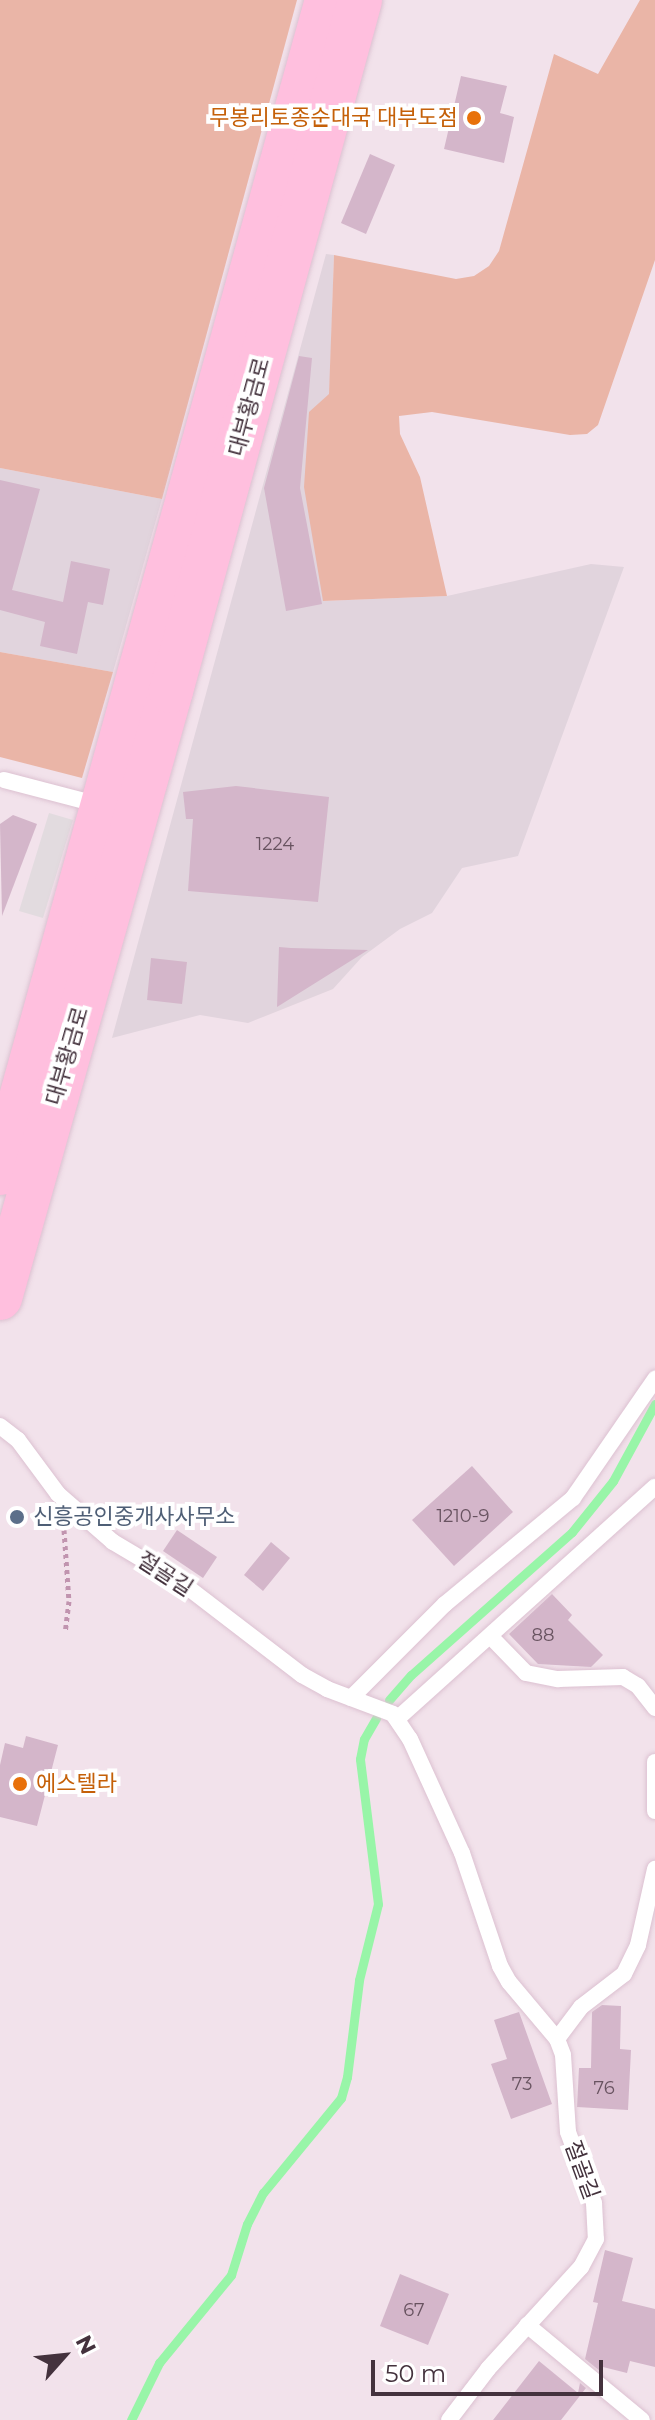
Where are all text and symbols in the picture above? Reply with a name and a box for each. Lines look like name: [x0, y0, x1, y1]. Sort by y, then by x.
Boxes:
place label: 무봉리토종순대국 대부도점: [209, 105, 458, 131]
marker: 무봉리토종순대국 대부도점: [465, 109, 483, 127]
street label: 대부황금로: [223, 355, 275, 459]
house number: 1224: [256, 833, 294, 855]
street label: 대부황금로: [40, 1004, 94, 1108]
place label: 신흥공인중개사사무소: [33, 1504, 235, 1530]
house number: 1210-9: [436, 1505, 490, 1527]
marker: 신흥공인중개사사무소: [8, 1508, 26, 1526]
street label: 절골길: [132, 1546, 198, 1602]
house number: 88: [532, 1624, 554, 1646]
place label: 에스텔라: [36, 1771, 117, 1797]
marker: 에스텔라: [11, 1775, 29, 1793]
house number: 73: [512, 2073, 532, 2095]
house number: 76: [593, 2077, 615, 2099]
street label: 절골길: [559, 2137, 605, 2203]
house number: 67: [403, 2299, 425, 2321]
north arrow: [24, 2316, 104, 2396]
text: N: [70, 2331, 102, 2359]
scale bar: [375, 2344, 607, 2394]
text: 50 m: [385, 2359, 446, 2388]

